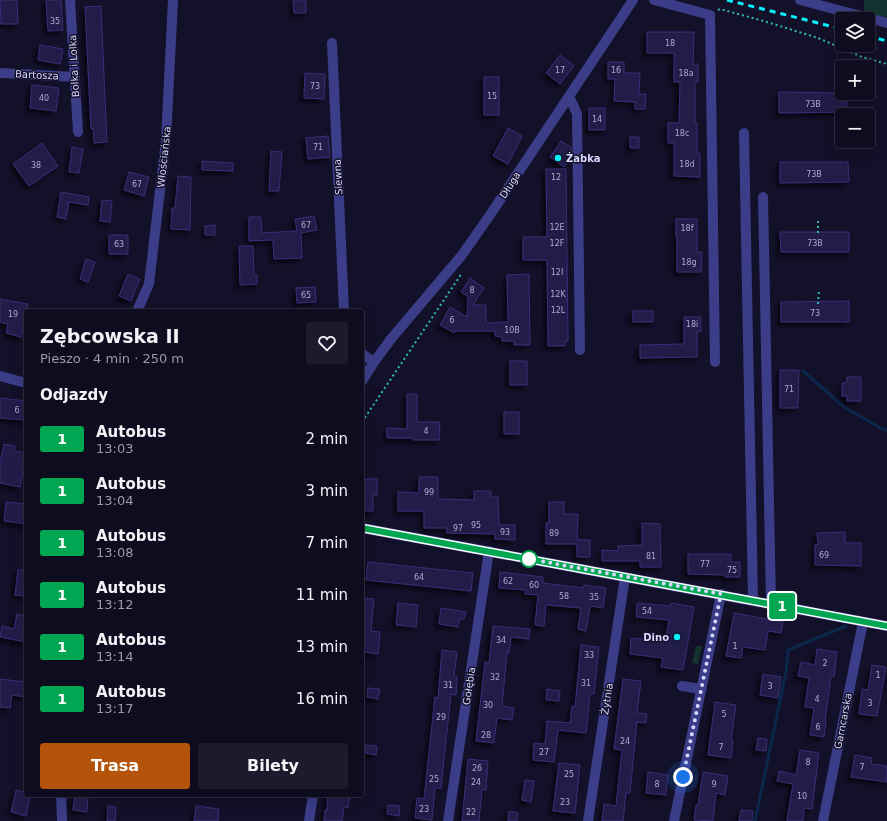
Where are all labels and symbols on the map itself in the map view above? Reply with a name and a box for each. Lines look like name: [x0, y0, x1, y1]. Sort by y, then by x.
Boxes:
house number: 35: [50, 17, 60, 26]
street label: Bolka i Lolka: [67, 34, 81, 98]
house number: 18: [665, 39, 675, 48]
house number: 17: [555, 66, 565, 75]
house number: 16: [611, 66, 621, 75]
street label: Bartosza: [15, 68, 59, 82]
house number: 18a: [678, 69, 694, 78]
house number: 73: [310, 82, 320, 91]
house number: 15: [487, 92, 497, 101]
house number: 40: [39, 94, 49, 103]
house number: 73B: [805, 100, 821, 109]
house number: 14: [592, 115, 602, 124]
street label: Włościańska: [155, 126, 173, 188]
house number: 18c: [675, 129, 689, 138]
house number: 71: [313, 143, 323, 152]
place label: Żabka: [566, 151, 601, 164]
marker: Żabka: [553, 153, 563, 163]
street label: Siewna: [332, 159, 344, 195]
house number: 18d: [679, 160, 695, 169]
house number: 38: [31, 161, 41, 170]
street label: Długa: [497, 170, 523, 200]
house number: 73B: [806, 170, 822, 179]
house number: 12: [551, 173, 561, 182]
house number: 67: [132, 180, 142, 189]
house number: 67: [301, 221, 311, 230]
house number: 12E: [549, 223, 565, 232]
house number: 18f: [681, 224, 694, 233]
house number: 12F: [550, 239, 565, 248]
house number: 73B: [807, 239, 823, 248]
house number: 63: [114, 240, 124, 249]
house number: 18g: [681, 258, 697, 267]
house number: 12I: [551, 268, 563, 277]
house number: 8: [469, 286, 475, 295]
house number: 12K: [550, 290, 566, 299]
house number: 65: [301, 291, 311, 300]
house number: 12L: [551, 306, 566, 315]
house number: 73: [810, 309, 820, 318]
house number: 19: [8, 310, 18, 319]
house number: 6: [449, 316, 455, 325]
house number: 18i: [686, 320, 698, 329]
house number: 10B: [504, 326, 520, 335]
house number: 71: [784, 385, 794, 394]
house number: 6: [14, 406, 20, 415]
house number: 4: [423, 427, 429, 436]
house number: 99: [424, 488, 434, 497]
house number: 95: [471, 521, 481, 530]
house number: 97: [453, 524, 463, 533]
house number: 93: [500, 528, 510, 537]
house number: 89: [549, 529, 559, 538]
unlabelled marker: [520, 550, 538, 568]
house number: 69: [819, 551, 829, 560]
house number: 81: [646, 552, 656, 561]
house number: 77: [700, 560, 710, 569]
house number: 75: [727, 566, 737, 575]
house number: 64: [414, 573, 424, 582]
house number: 62: [503, 577, 513, 586]
house number: 60: [529, 581, 539, 590]
house number: 58: [559, 592, 569, 601]
house number: 35: [589, 593, 599, 602]
line badge: 1: [769, 593, 795, 619]
house number: 54: [642, 607, 652, 616]
place label: Dino: [643, 632, 669, 643]
marker: Dino: [672, 632, 682, 642]
house number: 34: [496, 636, 506, 645]
house number: 1: [732, 642, 738, 651]
house number: 33: [584, 651, 594, 660]
house number: 2: [822, 659, 828, 668]
street label: Gołębia: [461, 666, 477, 706]
house number: 1: [875, 671, 881, 680]
house number: 32: [490, 673, 500, 682]
house number: 31: [581, 679, 591, 688]
house number: 31: [443, 681, 453, 690]
street label: Żytnia: [598, 682, 615, 716]
house number: 3: [767, 682, 773, 691]
street label: Garncarska: [832, 692, 854, 750]
house number: 4: [814, 695, 820, 704]
house number: 3: [867, 699, 873, 708]
house number: 30: [483, 701, 493, 710]
house number: 5: [721, 710, 727, 719]
house number: 29: [436, 713, 446, 722]
house number: 6: [815, 723, 821, 732]
house number: 28: [481, 731, 491, 740]
house number: 24: [620, 737, 630, 746]
house number: 7: [718, 743, 724, 752]
house number: 27: [539, 748, 549, 757]
house number: 8: [805, 758, 811, 767]
house number: 7: [859, 763, 865, 772]
house number: 26: [472, 764, 482, 773]
your location: [673, 767, 693, 787]
house number: 25: [564, 770, 574, 779]
house number: 25: [429, 775, 439, 784]
house number: 24: [471, 778, 481, 787]
house number: 8: [654, 780, 660, 789]
house number: 9: [711, 780, 717, 789]
house number: 10: [797, 792, 807, 801]
house number: 23: [560, 798, 570, 807]
house number: 23: [419, 805, 429, 814]
house number: 22: [466, 808, 476, 817]

